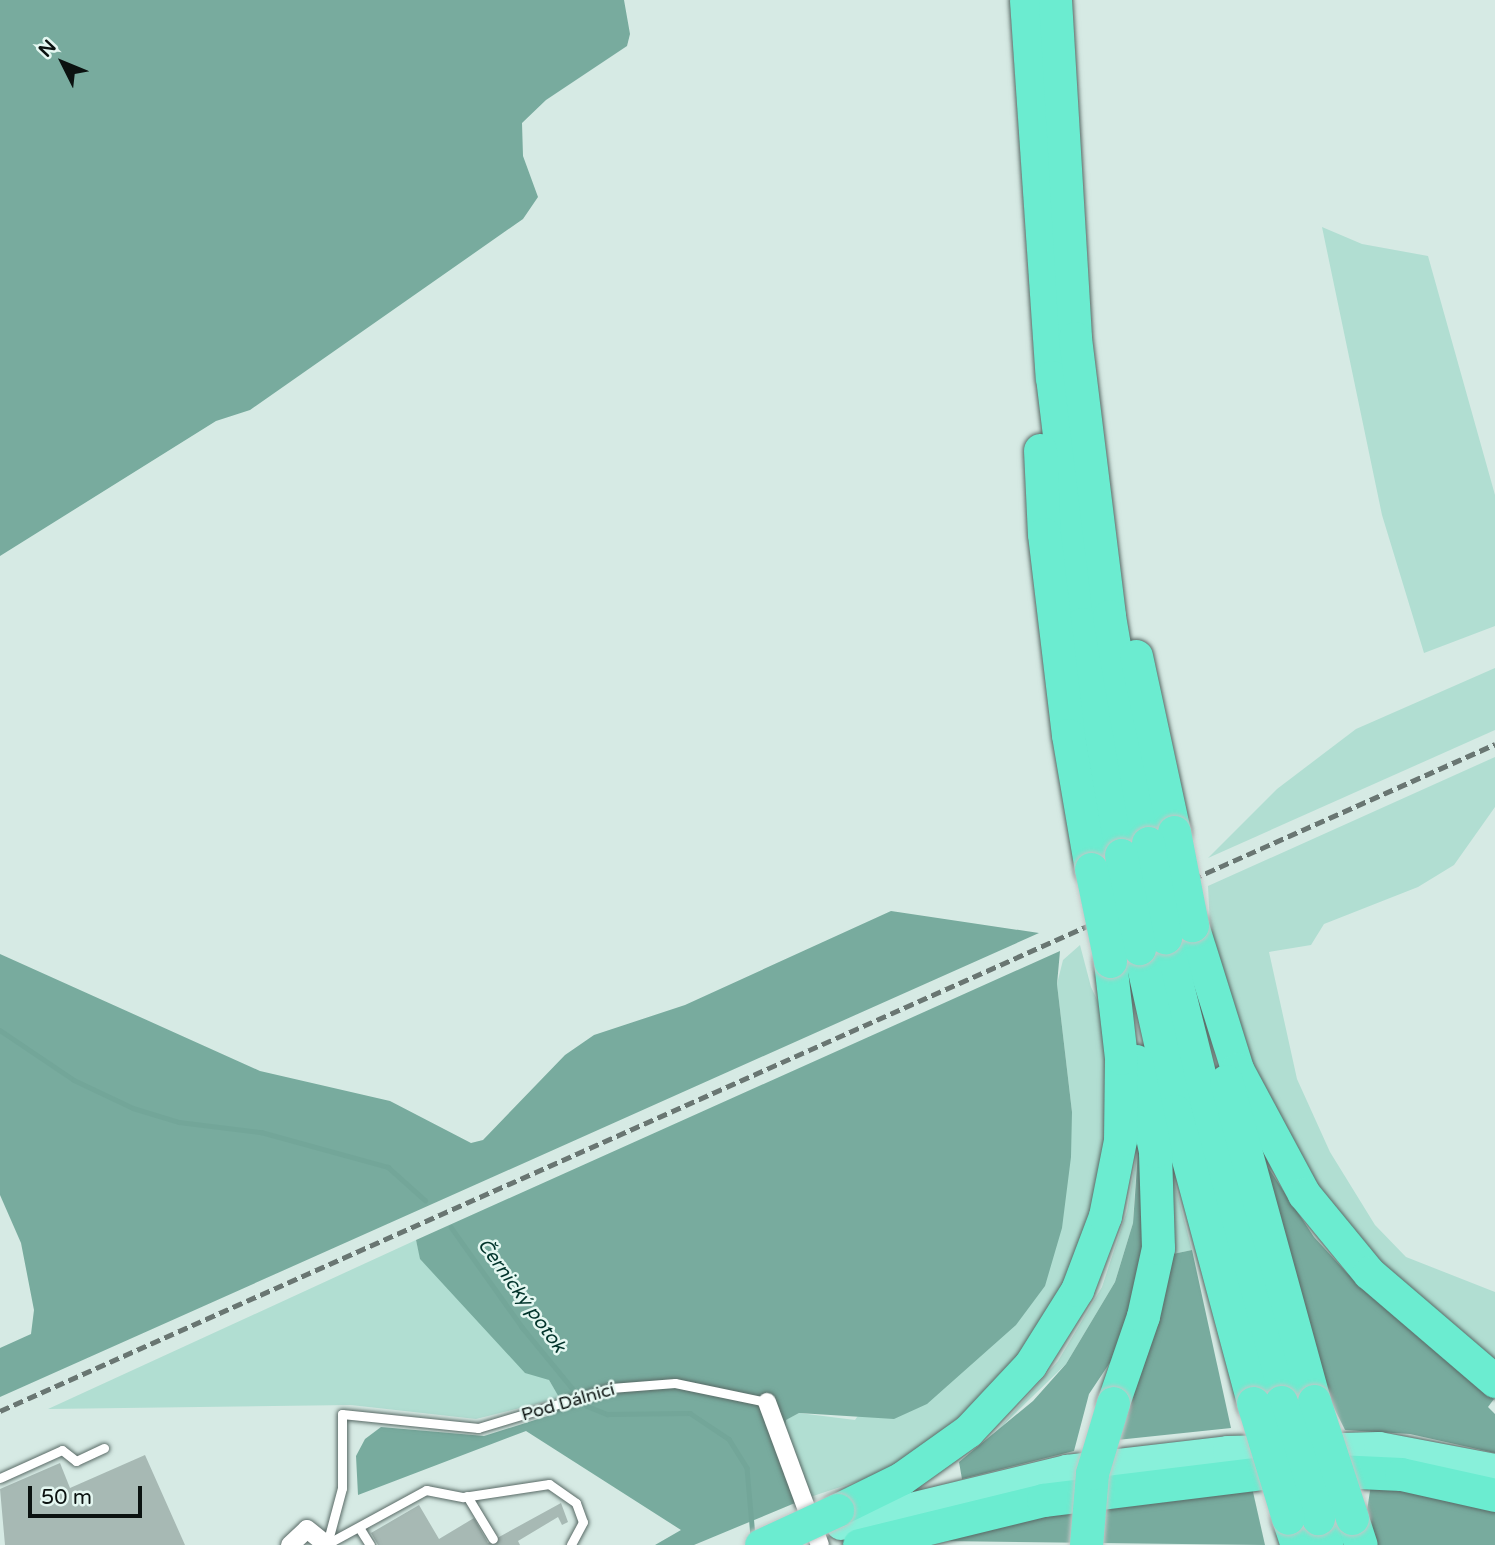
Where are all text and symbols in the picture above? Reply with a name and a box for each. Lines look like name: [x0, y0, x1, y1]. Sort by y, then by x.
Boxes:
north arrow: [28, 28, 98, 98]
text: N: [34, 36, 61, 62]
water label: Černický potok: [472, 1235, 570, 1357]
street label: Pod Dálnicí: [519, 1378, 617, 1426]
scale bar: [32, 1472, 145, 1516]
text: 50 m: [41, 1485, 92, 1510]

